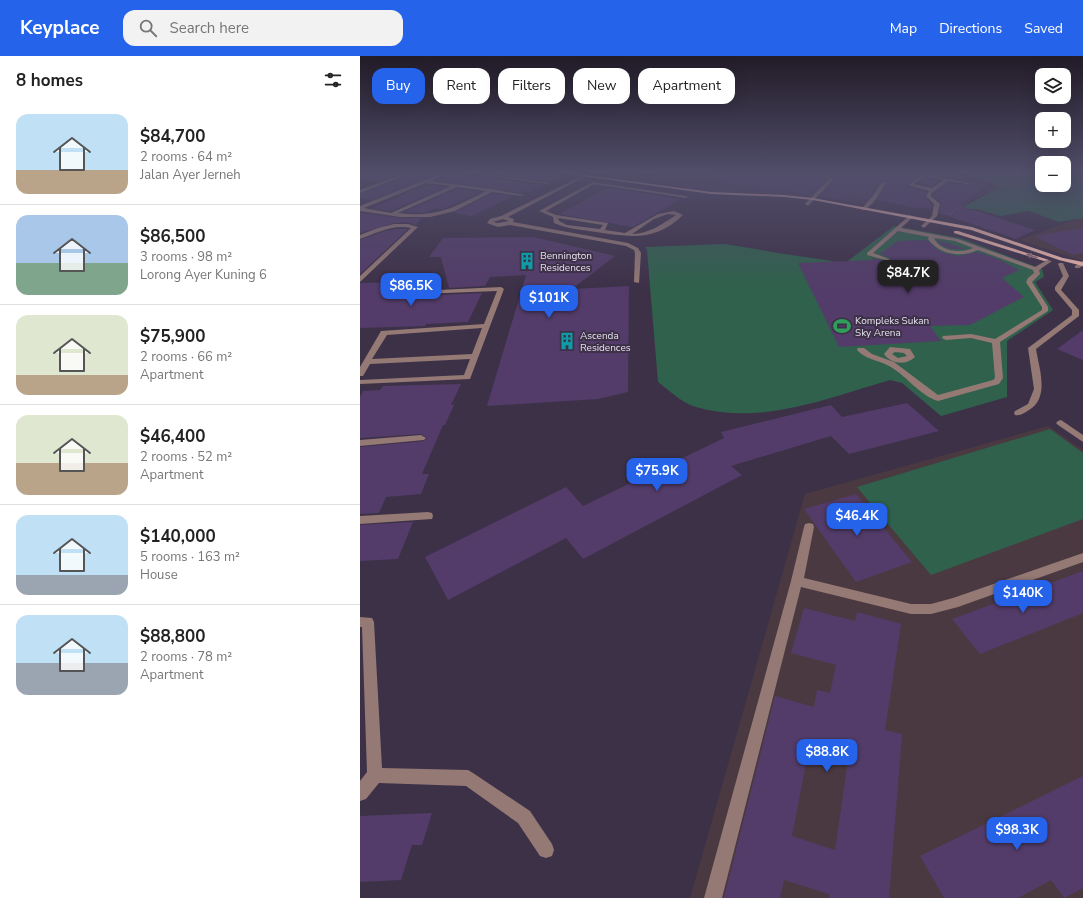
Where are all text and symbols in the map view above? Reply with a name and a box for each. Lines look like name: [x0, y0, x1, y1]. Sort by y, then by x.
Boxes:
search box: [123, 10, 403, 46]
text: Keyplace: [20, 15, 99, 41]
icon: search: [137, 17, 159, 39]
text: Search here: [169, 18, 249, 38]
text: Map: [890, 19, 917, 38]
text: Directions: [939, 19, 1002, 38]
text: Saved: [1024, 19, 1063, 38]
chip: Buy: [372, 68, 425, 104]
chip: Rent: [433, 68, 490, 104]
chip: Filters: [498, 68, 565, 104]
chip: New: [573, 68, 630, 104]
chip: Apartment: [638, 68, 735, 104]
map controls: [1035, 68, 1071, 192]
button: layers: [1035, 68, 1071, 104]
text: 8 homes: [16, 69, 83, 92]
icon: filters: [322, 69, 344, 91]
button: +: [1035, 112, 1071, 148]
text: $84,700: [140, 125, 205, 148]
icon: home: [48, 130, 96, 178]
text: 2 rooms · 64 m²: [140, 148, 232, 166]
button: −: [1035, 156, 1071, 192]
text: Jalan Ayer Jerneh: [140, 166, 241, 184]
text: $86,500: [140, 225, 205, 248]
icon: home: [48, 231, 96, 279]
text: 3 rooms · 98 m²: [140, 248, 232, 266]
place label: Bennington Residences: [540, 249, 592, 275]
building icon: Bennington Residences: [517, 251, 537, 271]
one-way arrow: [1025, 253, 1037, 259]
pin: $84.7K: [875, 260, 941, 294]
text: $84.7K: [886, 264, 930, 282]
text: Lorong Ayer Kuning 6: [140, 266, 267, 284]
pin: $86.5K: [378, 273, 444, 307]
text: $86.5K: [389, 277, 433, 295]
pin: $101K: [521, 285, 577, 319]
text: $101K: [529, 289, 569, 307]
place label: Kompleks Sukan Sky Arena: [855, 314, 929, 340]
sports icon: Kompleks Sukan Sky Arena: [832, 316, 852, 336]
text: $75,900: [140, 325, 205, 348]
place label: Ascenda Residences: [580, 329, 631, 355]
icon: home: [48, 331, 96, 379]
building icon: Ascenda Residences: [557, 331, 577, 351]
text: 2 rooms · 66 m²: [140, 348, 232, 366]
text: Apartment: [140, 366, 203, 384]
text: $46,400: [140, 425, 205, 448]
icon: home: [48, 431, 96, 479]
text: 2 rooms · 52 m²: [140, 448, 232, 466]
pin: $75.9K: [624, 458, 690, 492]
text: $75.9K: [635, 462, 679, 480]
text: Apartment: [140, 466, 203, 484]
pin: $46.4K: [824, 503, 890, 537]
text: $46.4K: [835, 507, 879, 525]
text: $140,000: [140, 525, 216, 548]
icon: home: [48, 531, 96, 579]
text: 5 rooms · 163 m²: [140, 548, 240, 566]
text: House: [140, 566, 178, 584]
pin: $140K: [995, 580, 1051, 614]
text: $140K: [1003, 584, 1043, 602]
text: $88,800: [140, 625, 205, 648]
icon: home: [48, 631, 96, 679]
text: 2 rooms · 78 m²: [140, 648, 232, 666]
text: Apartment: [140, 666, 203, 684]
pin: $88.8K: [794, 739, 860, 773]
text: $88.8K: [805, 743, 849, 761]
pin: $98.3K: [984, 817, 1050, 851]
text: $98.3K: [995, 821, 1039, 839]

